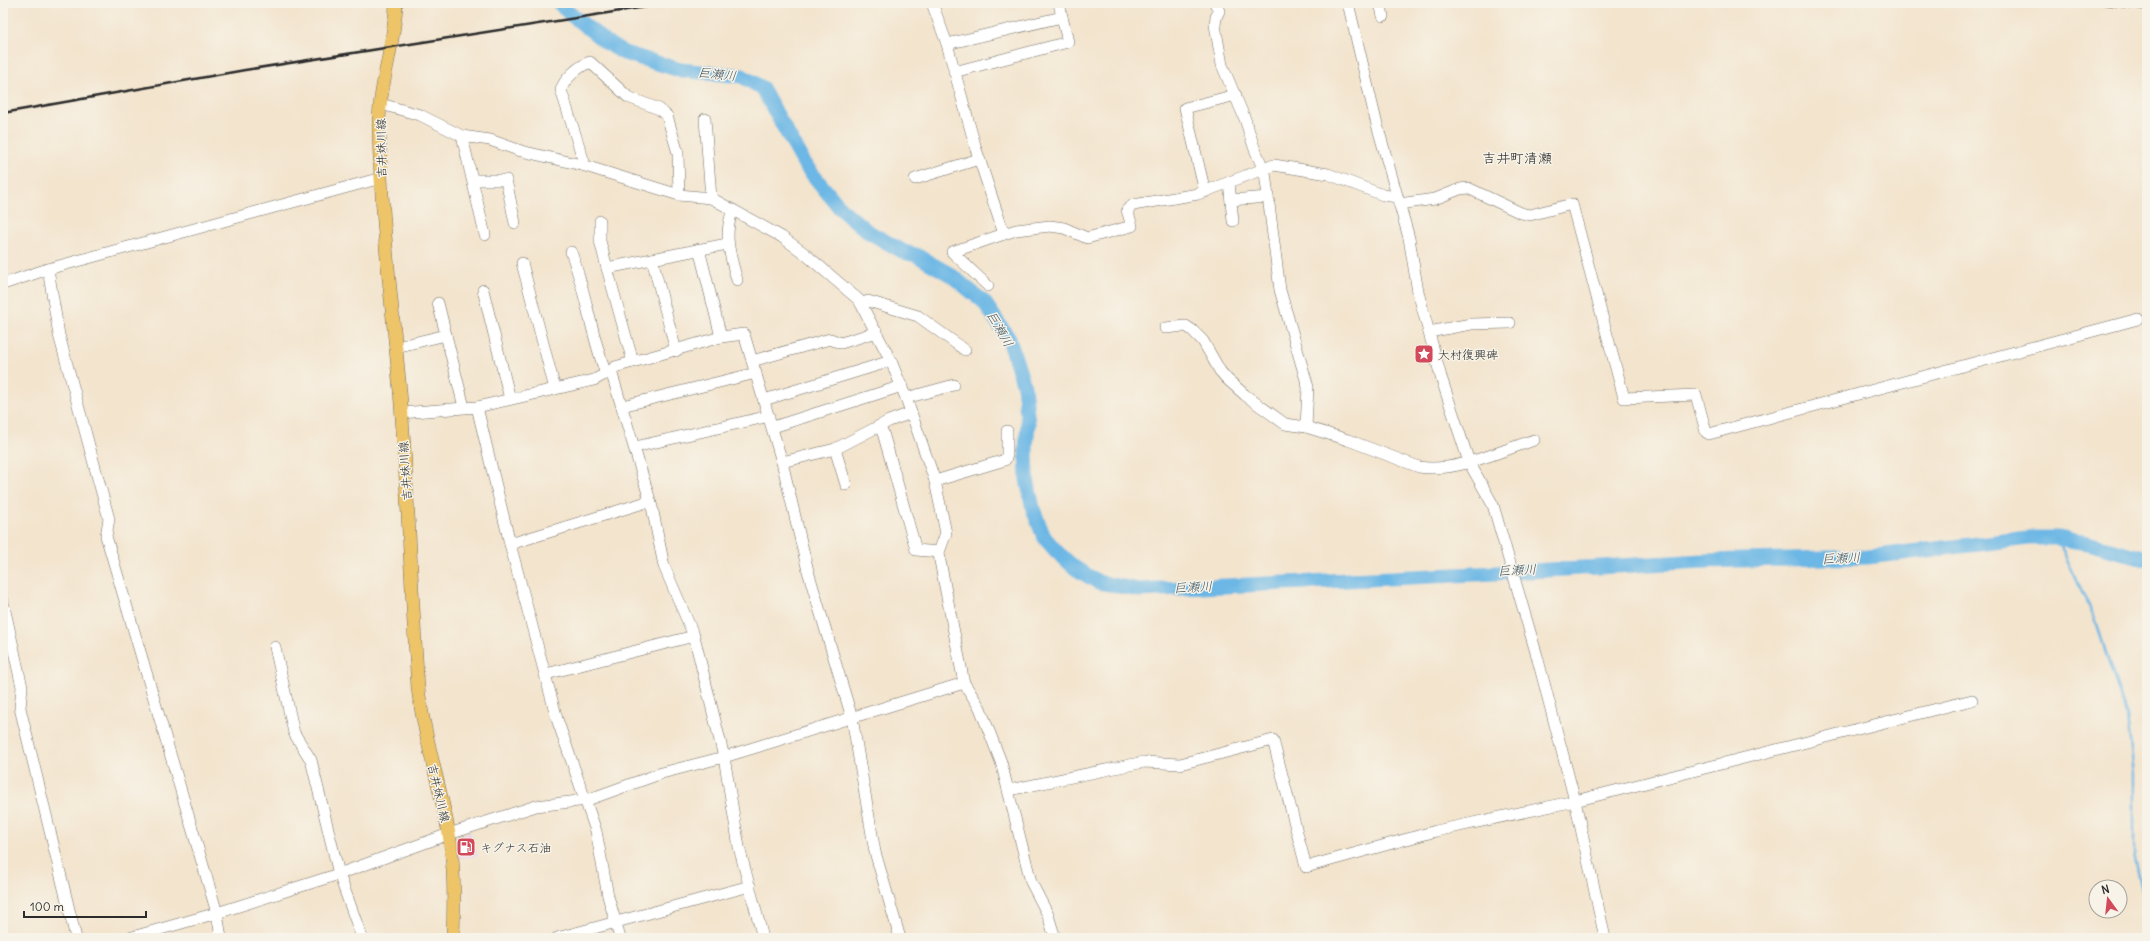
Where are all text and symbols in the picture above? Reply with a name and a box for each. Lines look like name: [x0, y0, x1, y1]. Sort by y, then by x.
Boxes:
water label: 巨瀬川: [697, 64, 737, 84]
street label: 吉井妹川線: [373, 118, 389, 178]
district label: 吉井町清瀬: [1482, 149, 1552, 167]
water label: 巨瀬川: [983, 308, 1017, 350]
place icon: 大村復興碑: [1413, 343, 1435, 365]
place label: 大村復興碑: [1438, 347, 1498, 362]
street label: 吉井妹川線: [395, 441, 415, 501]
water label: 巨瀬川: [1821, 548, 1861, 568]
water label: 巨瀬川: [1497, 560, 1537, 580]
water label: 巨瀬川: [1173, 577, 1213, 597]
street label: 吉井妹川線: [425, 762, 453, 824]
fuel station icon: キグナス石油: [455, 836, 477, 858]
place label: キグナス石油: [480, 840, 552, 855]
north arrow: [2088, 879, 2128, 919]
text: N: [2100, 882, 2111, 897]
scale bar: [24, 893, 146, 919]
text: 100 m: [30, 899, 64, 914]

